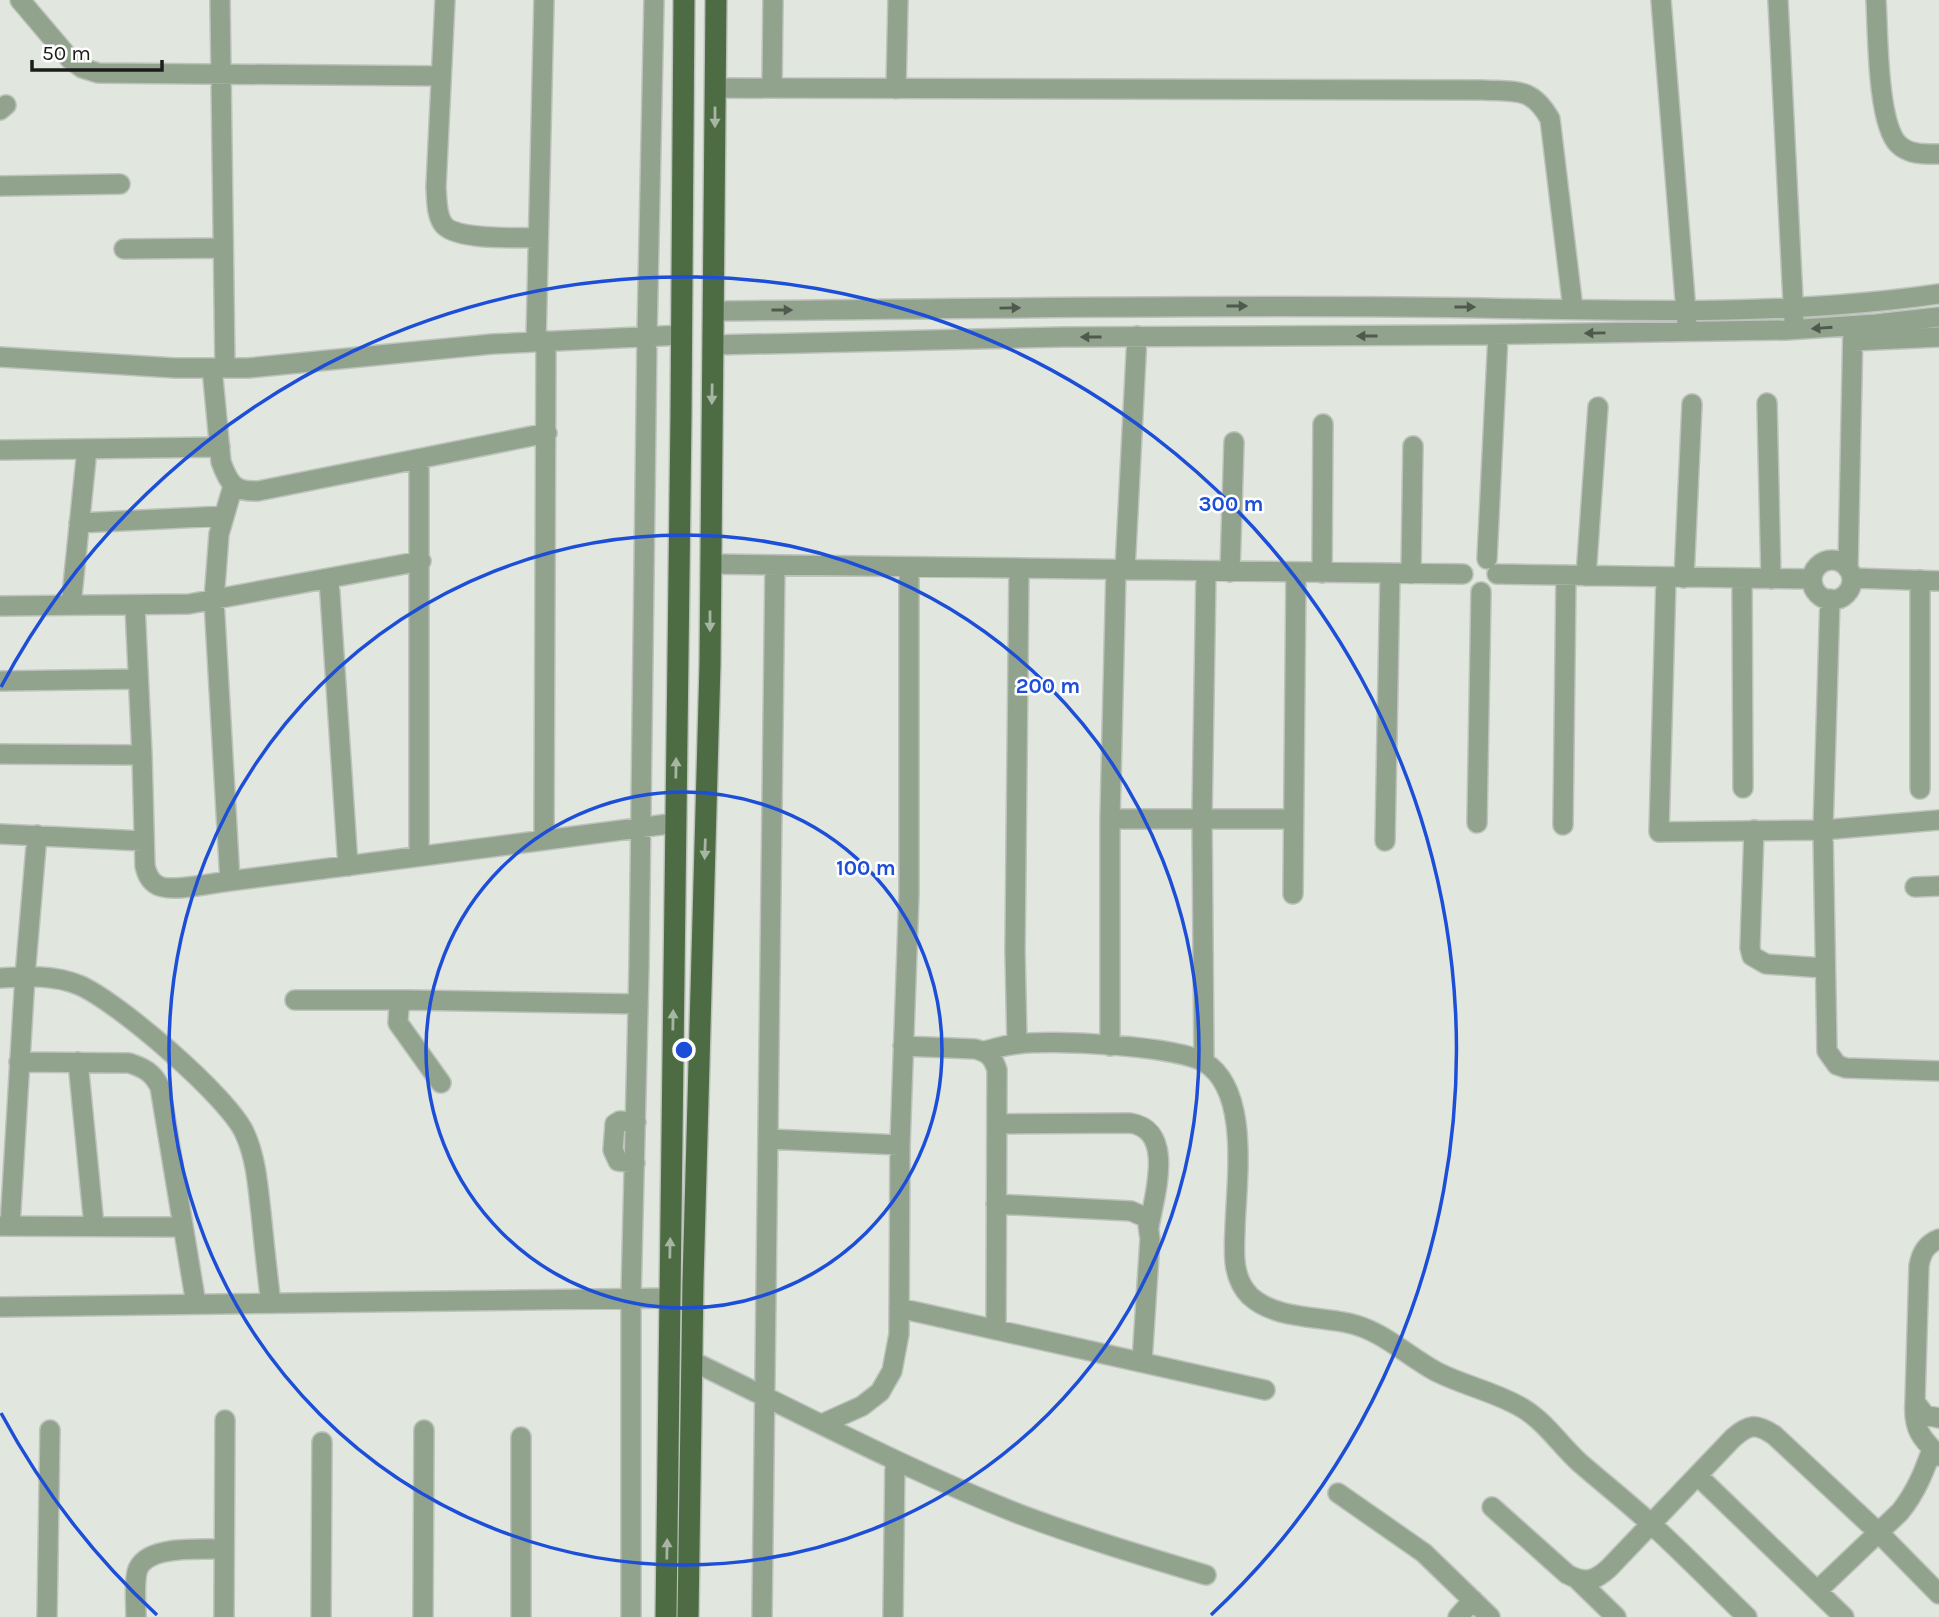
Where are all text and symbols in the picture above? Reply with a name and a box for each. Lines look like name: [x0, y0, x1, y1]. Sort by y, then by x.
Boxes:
scale bar: [32, 28, 161, 72]
text: 50 m: [42, 41, 91, 65]
one-way arrow: [709, 106, 721, 128]
one-way arrow: [1226, 300, 1248, 312]
one-way arrow: [1454, 301, 1476, 313]
one-way arrow: [999, 302, 1021, 314]
one-way arrow: [772, 304, 794, 316]
one-way arrow: [1811, 323, 1833, 334]
one-way arrow: [1584, 327, 1606, 339]
one-way arrow: [1356, 330, 1378, 341]
one-way arrow: [1080, 331, 1102, 343]
one-way arrow: [706, 383, 718, 405]
text: 300 m: [1199, 492, 1263, 516]
one-way arrow: [704, 610, 716, 632]
text: 200 m: [1016, 674, 1080, 698]
one-way arrow: [671, 757, 682, 779]
one-way arrow: [699, 838, 710, 860]
text: 100 m: [836, 856, 896, 880]
one-way arrow: [667, 1009, 679, 1031]
centre of rings: [672, 1038, 696, 1062]
one-way arrow: [664, 1237, 676, 1259]
one-way arrow: [661, 1538, 673, 1560]

